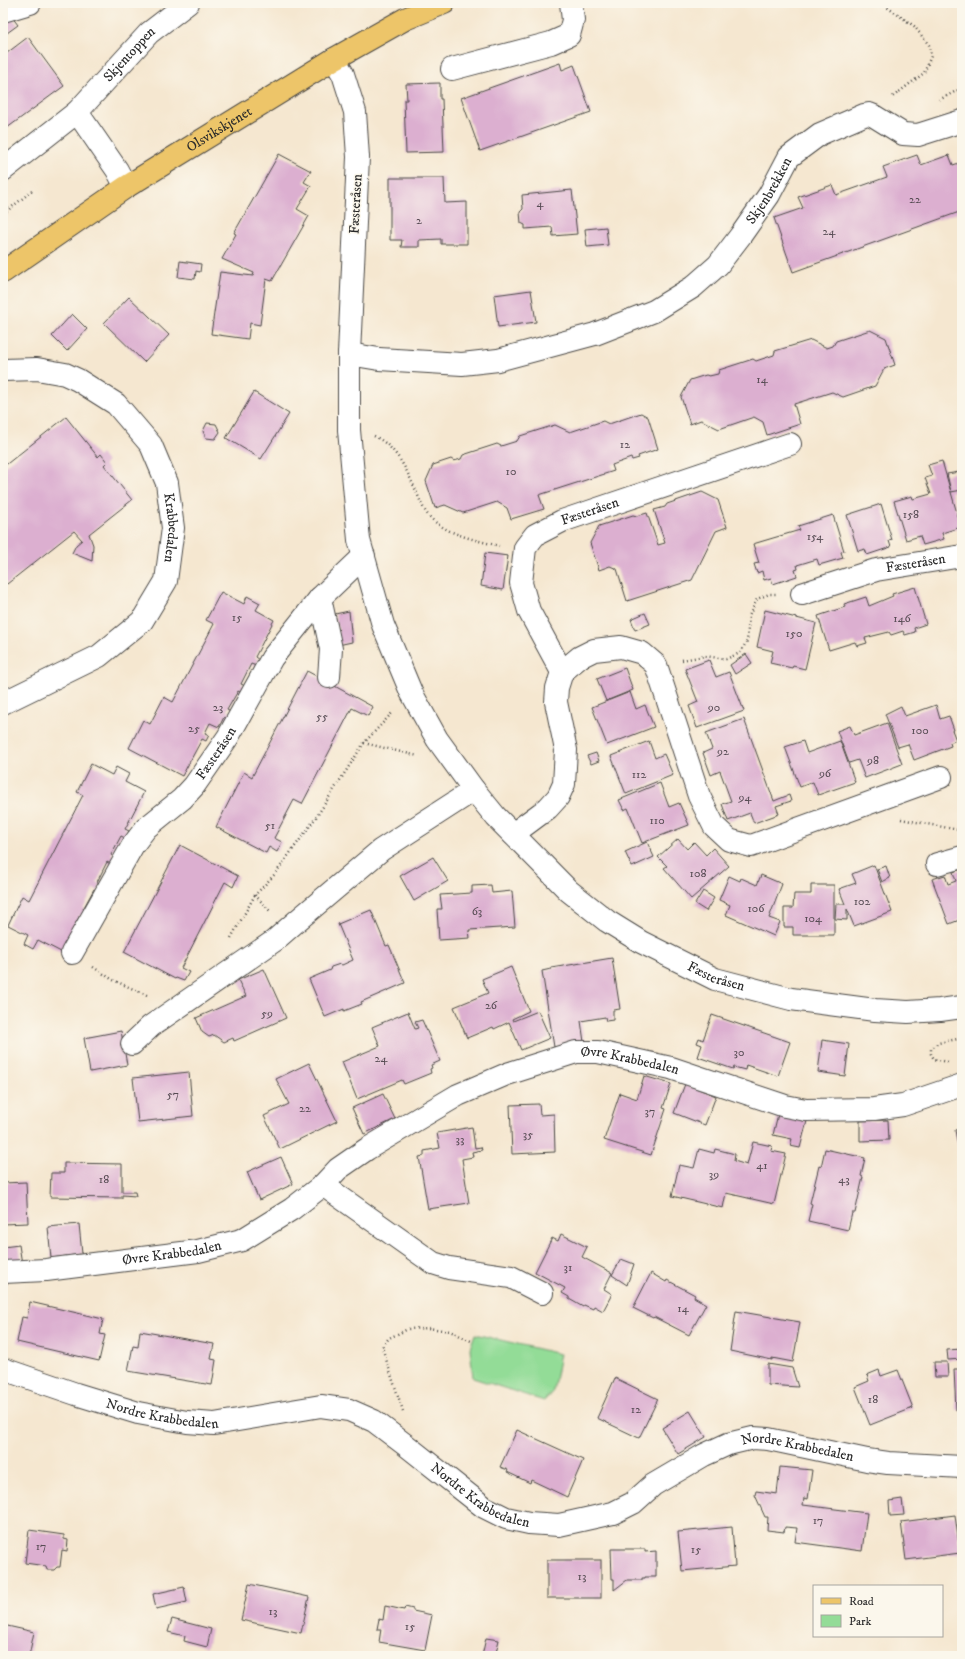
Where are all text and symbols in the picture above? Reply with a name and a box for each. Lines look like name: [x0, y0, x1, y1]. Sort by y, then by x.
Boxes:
street label: Skjentoppen: [100, 22, 160, 86]
street label: Olsvikskjenet: [183, 102, 256, 157]
street label: Skjenbrekken: [742, 154, 797, 228]
street label: Fæsteråsen: [345, 173, 367, 235]
house number: 22: [909, 192, 921, 207]
house number: 4: [537, 196, 545, 211]
house number: 2: [416, 213, 422, 228]
house number: 24: [823, 224, 836, 239]
house number: 14: [756, 372, 769, 387]
house number: 12: [620, 437, 630, 452]
house number: 10: [506, 464, 516, 479]
street label: Krabbedalen: [159, 492, 182, 564]
street label: Fæsteråsen: [559, 493, 622, 530]
house number: 158: [903, 507, 919, 522]
house number: 154: [807, 529, 824, 544]
street label: Fæsteråsen: [885, 550, 948, 577]
house number: 15: [232, 610, 242, 625]
house number: 146: [893, 611, 912, 626]
house number: 150: [786, 626, 802, 641]
house number: 23: [213, 700, 223, 715]
house number: 90: [707, 700, 720, 715]
house number: 55: [316, 709, 328, 724]
house number: 25: [188, 721, 200, 736]
street label: Fæsteråsen: [192, 723, 241, 783]
house number: 100: [911, 723, 929, 738]
house number: 92: [716, 744, 729, 759]
house number: 98: [866, 753, 879, 768]
house number: 96: [818, 766, 832, 781]
house number: 112: [632, 767, 646, 782]
house number: 94: [738, 790, 753, 805]
house number: 110: [649, 813, 665, 828]
house number: 51: [265, 818, 275, 833]
house number: 108: [690, 866, 706, 881]
house number: 102: [854, 894, 870, 909]
house number: 106: [747, 901, 765, 916]
house number: 63: [472, 904, 482, 919]
house number: 104: [804, 911, 823, 926]
street label: Fæsteråsen: [684, 958, 747, 996]
house number: 26: [485, 998, 498, 1013]
house number: 59: [261, 1006, 273, 1021]
street label: Øvre Krabbedalen: [581, 1043, 682, 1079]
house number: 30: [734, 1045, 744, 1060]
house number: 24: [375, 1051, 388, 1066]
house number: 57: [167, 1087, 179, 1102]
house number: 22: [299, 1101, 311, 1116]
house number: 37: [645, 1104, 655, 1119]
house number: 35: [523, 1127, 533, 1142]
house number: 33: [456, 1132, 464, 1147]
house number: 41: [756, 1158, 768, 1173]
house number: 39: [709, 1167, 719, 1182]
house number: 18: [99, 1172, 109, 1187]
house number: 43: [838, 1172, 850, 1187]
street label: Øvre Krabbedalen: [121, 1236, 224, 1269]
house number: 31: [564, 1260, 572, 1275]
house number: 14: [677, 1301, 690, 1316]
house number: 18: [868, 1392, 878, 1407]
street label: Nordre Krabbedalen: [104, 1395, 220, 1433]
house number: 12: [631, 1402, 641, 1417]
street label: Nordre Krabbedalen: [739, 1429, 856, 1466]
street label: Nordre Krabbedalen: [427, 1459, 532, 1532]
house number: 17: [813, 1513, 823, 1528]
house number: 17: [36, 1539, 46, 1554]
house number: 15: [691, 1542, 701, 1557]
house number: 13: [578, 1569, 586, 1584]
legend: [813, 1585, 943, 1637]
text: Road: [849, 1594, 874, 1609]
house number: 13: [269, 1604, 277, 1619]
text: Park: [849, 1614, 871, 1629]
house number: 15: [405, 1619, 415, 1634]

